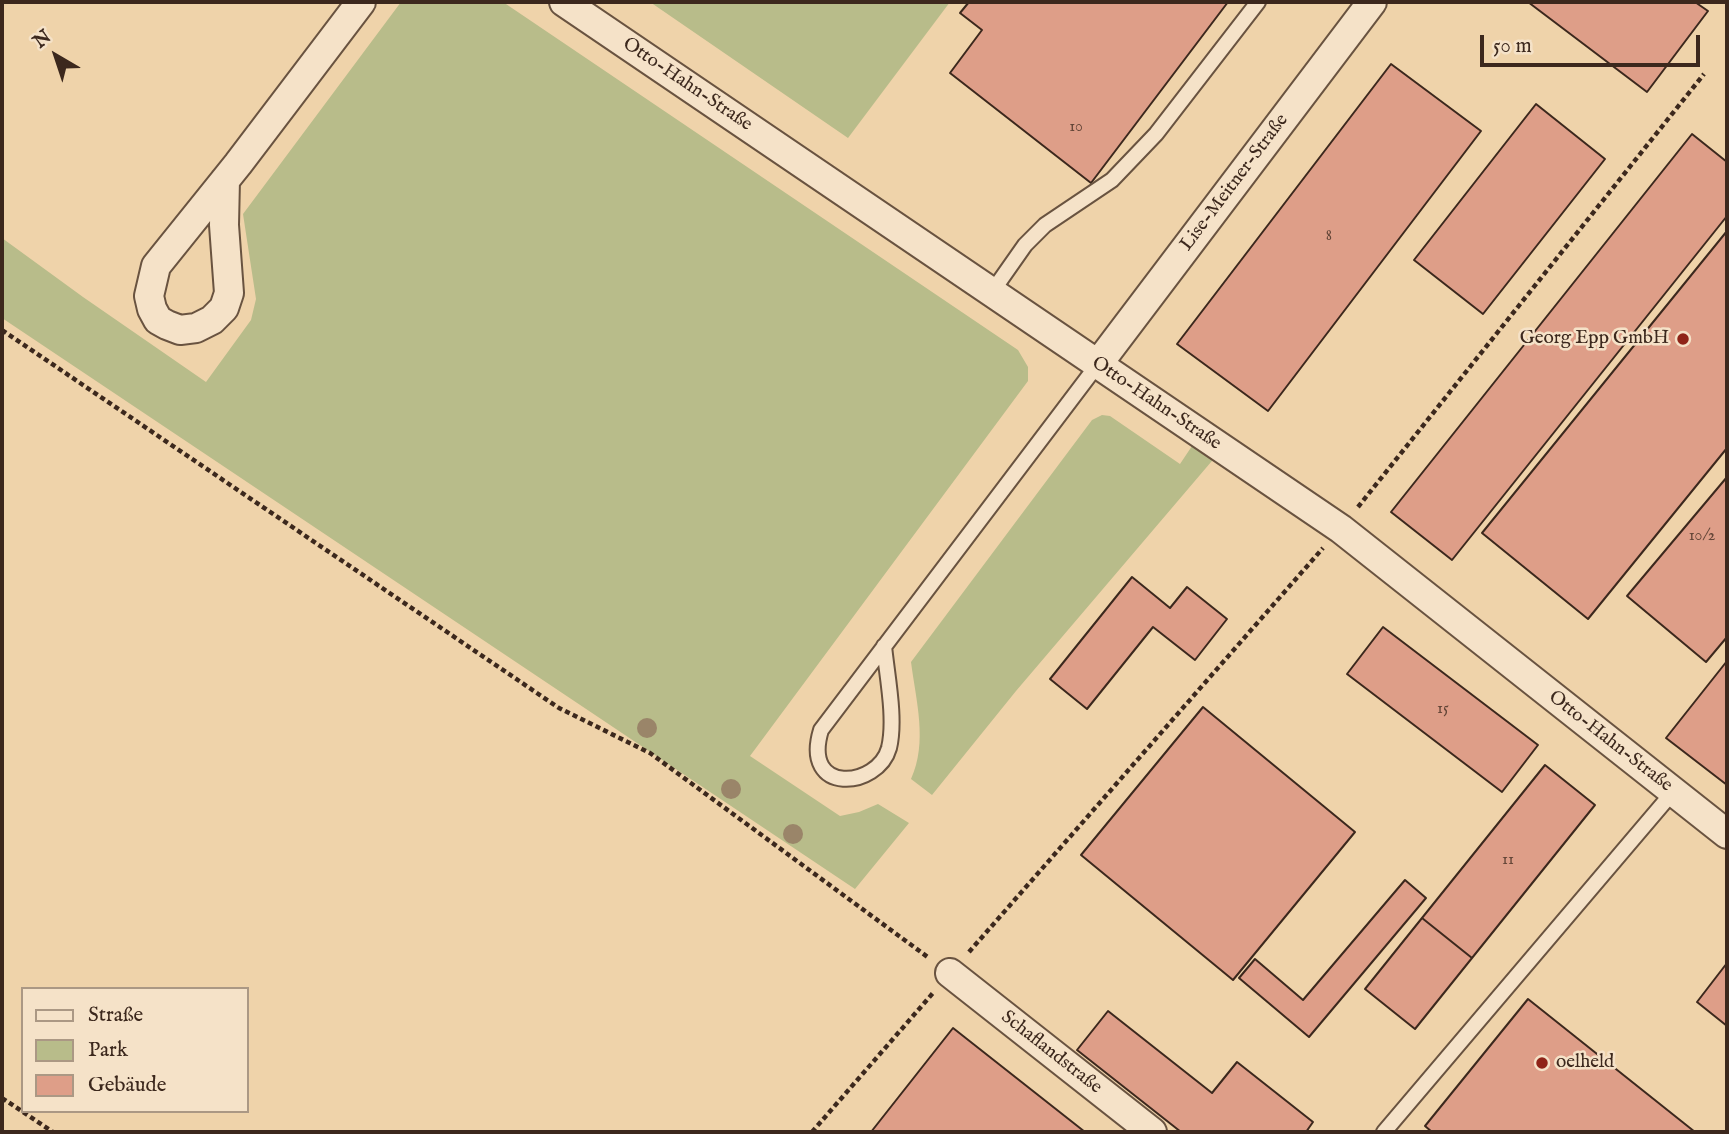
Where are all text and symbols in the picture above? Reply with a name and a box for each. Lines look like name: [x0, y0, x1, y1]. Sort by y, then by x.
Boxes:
north arrow: [21, 21, 91, 91]
scale bar: [1484, 21, 1704, 65]
text: N: [29, 25, 57, 54]
street label: Otto-Hahn-Straße: [618, 33, 756, 137]
text: 50 m: [1493, 33, 1532, 60]
street label: Lise-Meitner-Straße: [1176, 110, 1294, 256]
house number: 10: [1069, 118, 1083, 138]
house number: 8: [1326, 227, 1332, 247]
place label: Georg Epp GmbH: [1520, 328, 1669, 350]
marker: Georg Epp GmbH: [1675, 331, 1691, 347]
street label: Otto-Hahn-Straße: [1087, 352, 1225, 456]
house number: 10/2: [1689, 527, 1715, 547]
street label: Otto-Hahn-Straße: [1543, 686, 1677, 798]
house number: 15: [1437, 700, 1449, 720]
house number: 11: [1502, 851, 1514, 871]
legend: [21, 987, 248, 1113]
text: Straße: [88, 1002, 143, 1029]
street label: Schaflandstraße: [996, 1007, 1106, 1099]
text: Park: [88, 1037, 128, 1064]
place label: oelheld: [1556, 1052, 1614, 1074]
marker: oelheld: [1534, 1055, 1550, 1071]
text: Gebäude: [88, 1072, 166, 1099]

